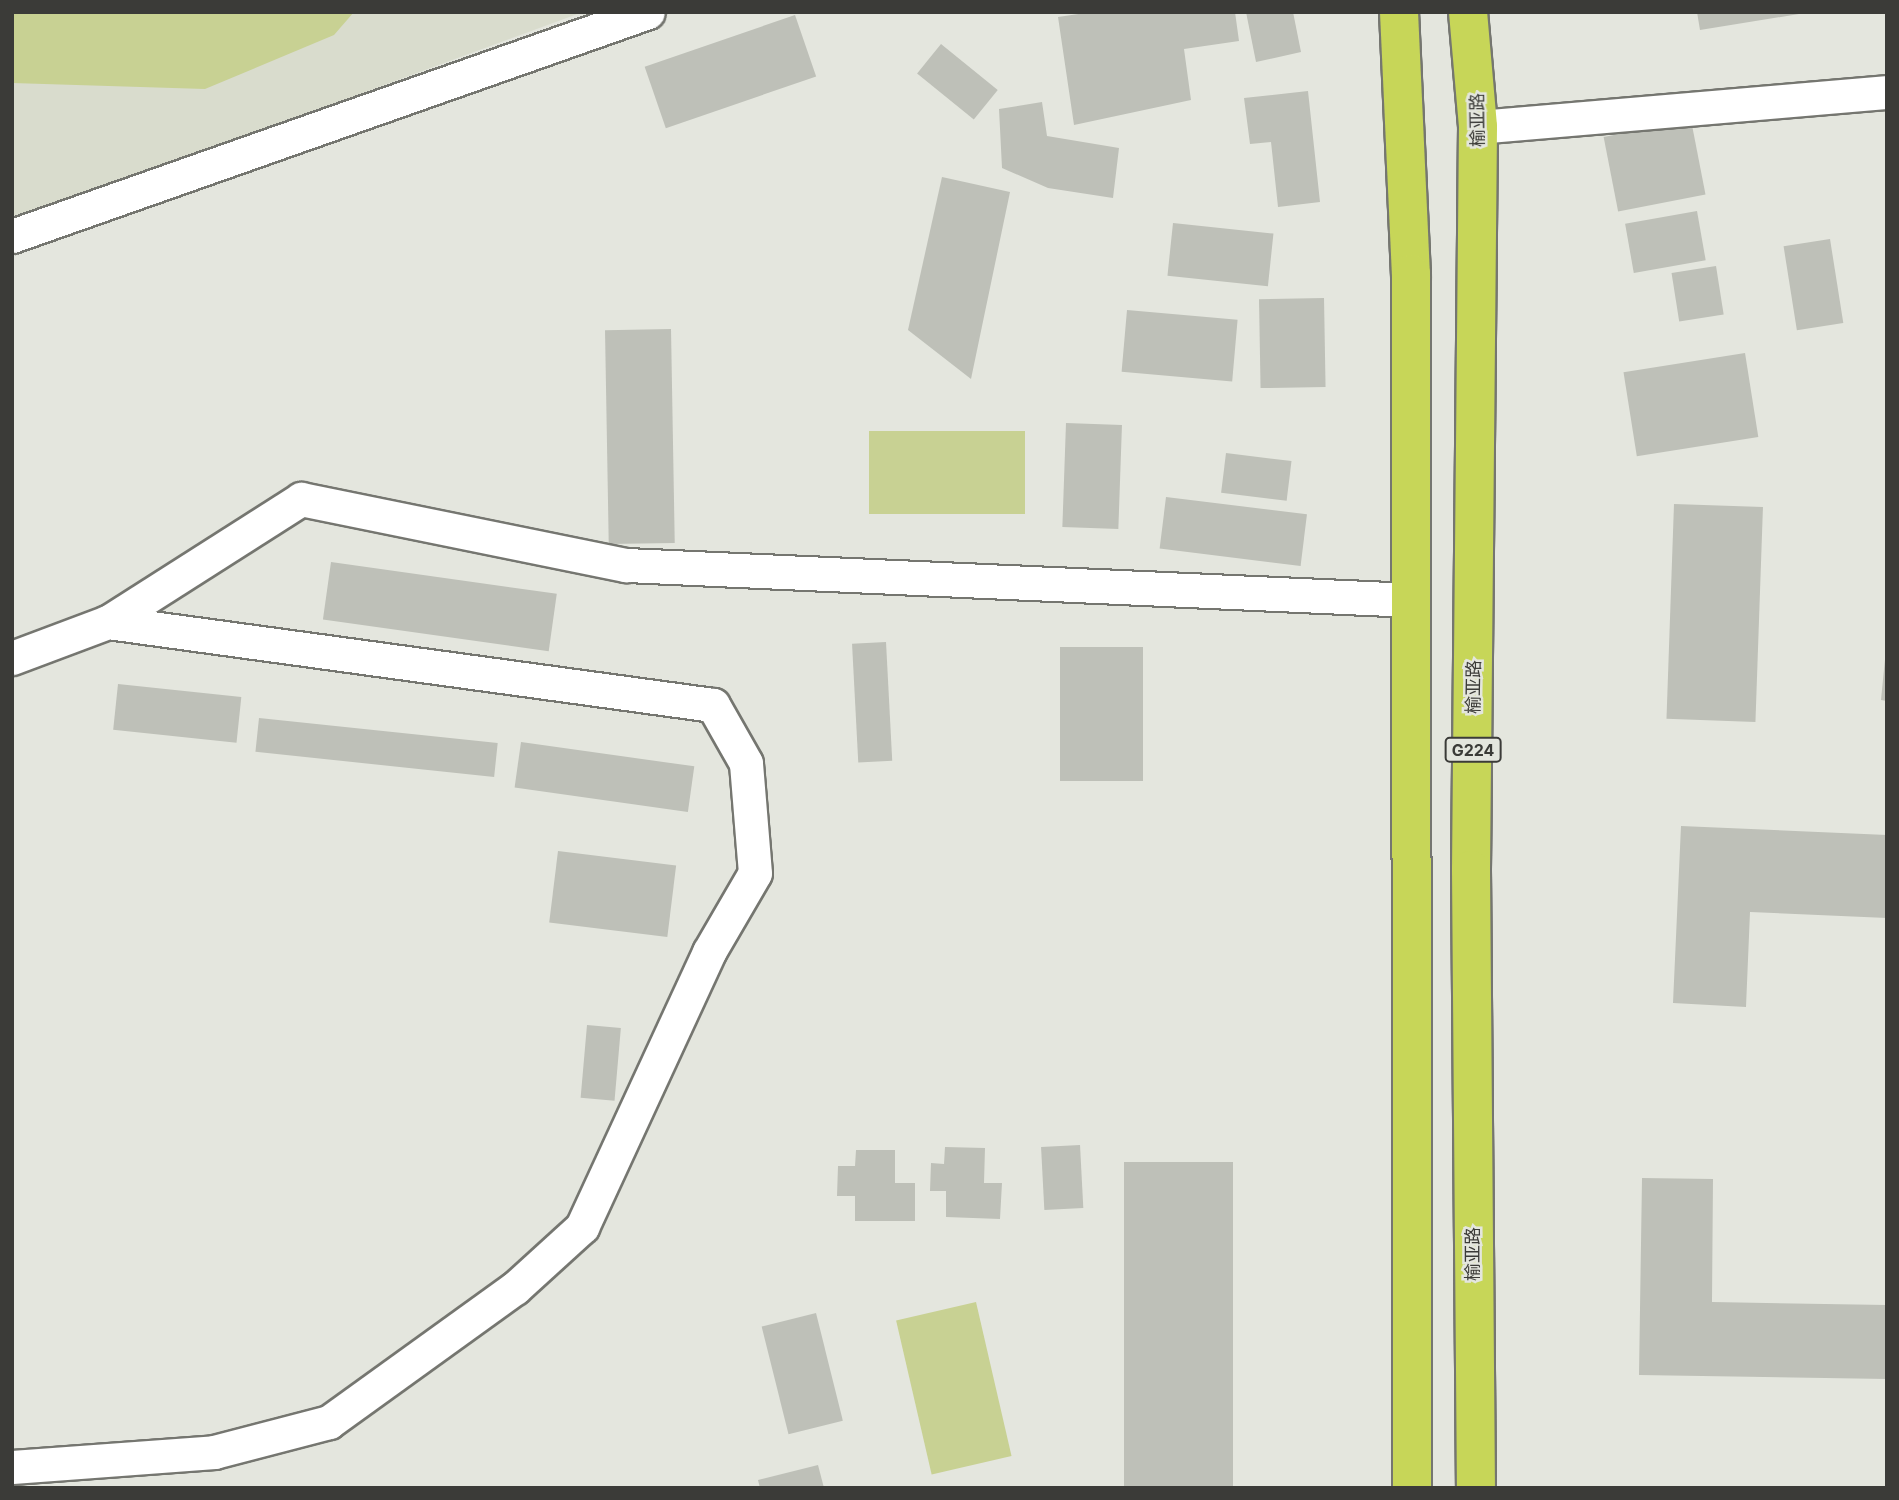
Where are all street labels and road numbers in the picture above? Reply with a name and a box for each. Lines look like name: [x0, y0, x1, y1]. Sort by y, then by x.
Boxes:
street label: 榆亚路: [1467, 93, 1489, 147]
street label: 榆亚路: [1463, 660, 1485, 714]
road number: G224: [1443, 737, 1503, 762]
street label: 榆亚路: [1462, 1227, 1484, 1281]

